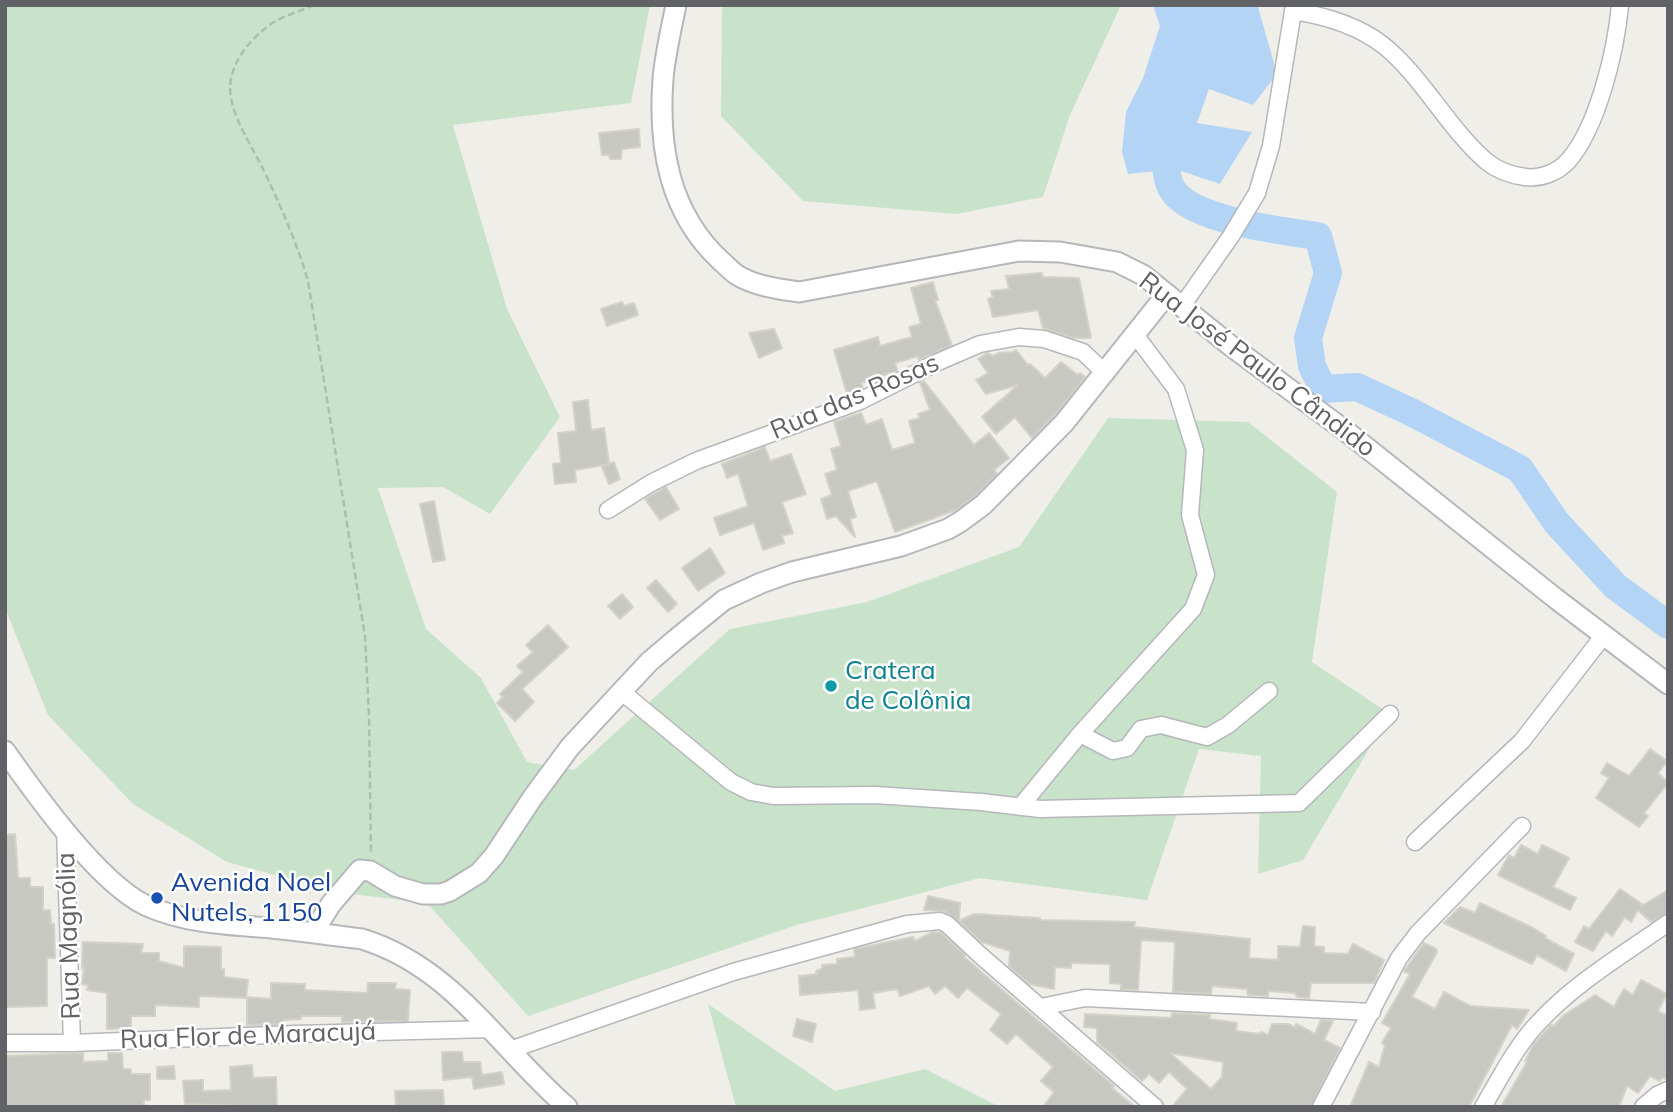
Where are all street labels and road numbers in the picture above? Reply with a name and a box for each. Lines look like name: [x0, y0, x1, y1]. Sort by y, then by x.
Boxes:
street label: Rua José Paulo Cândido: [1133, 266, 1381, 464]
street label: Rua das Rosas: [766, 347, 944, 447]
street label: Rua Magnólia: [50, 852, 88, 1020]
street label: Rua Flor de Maracujá: [119, 1016, 377, 1056]

